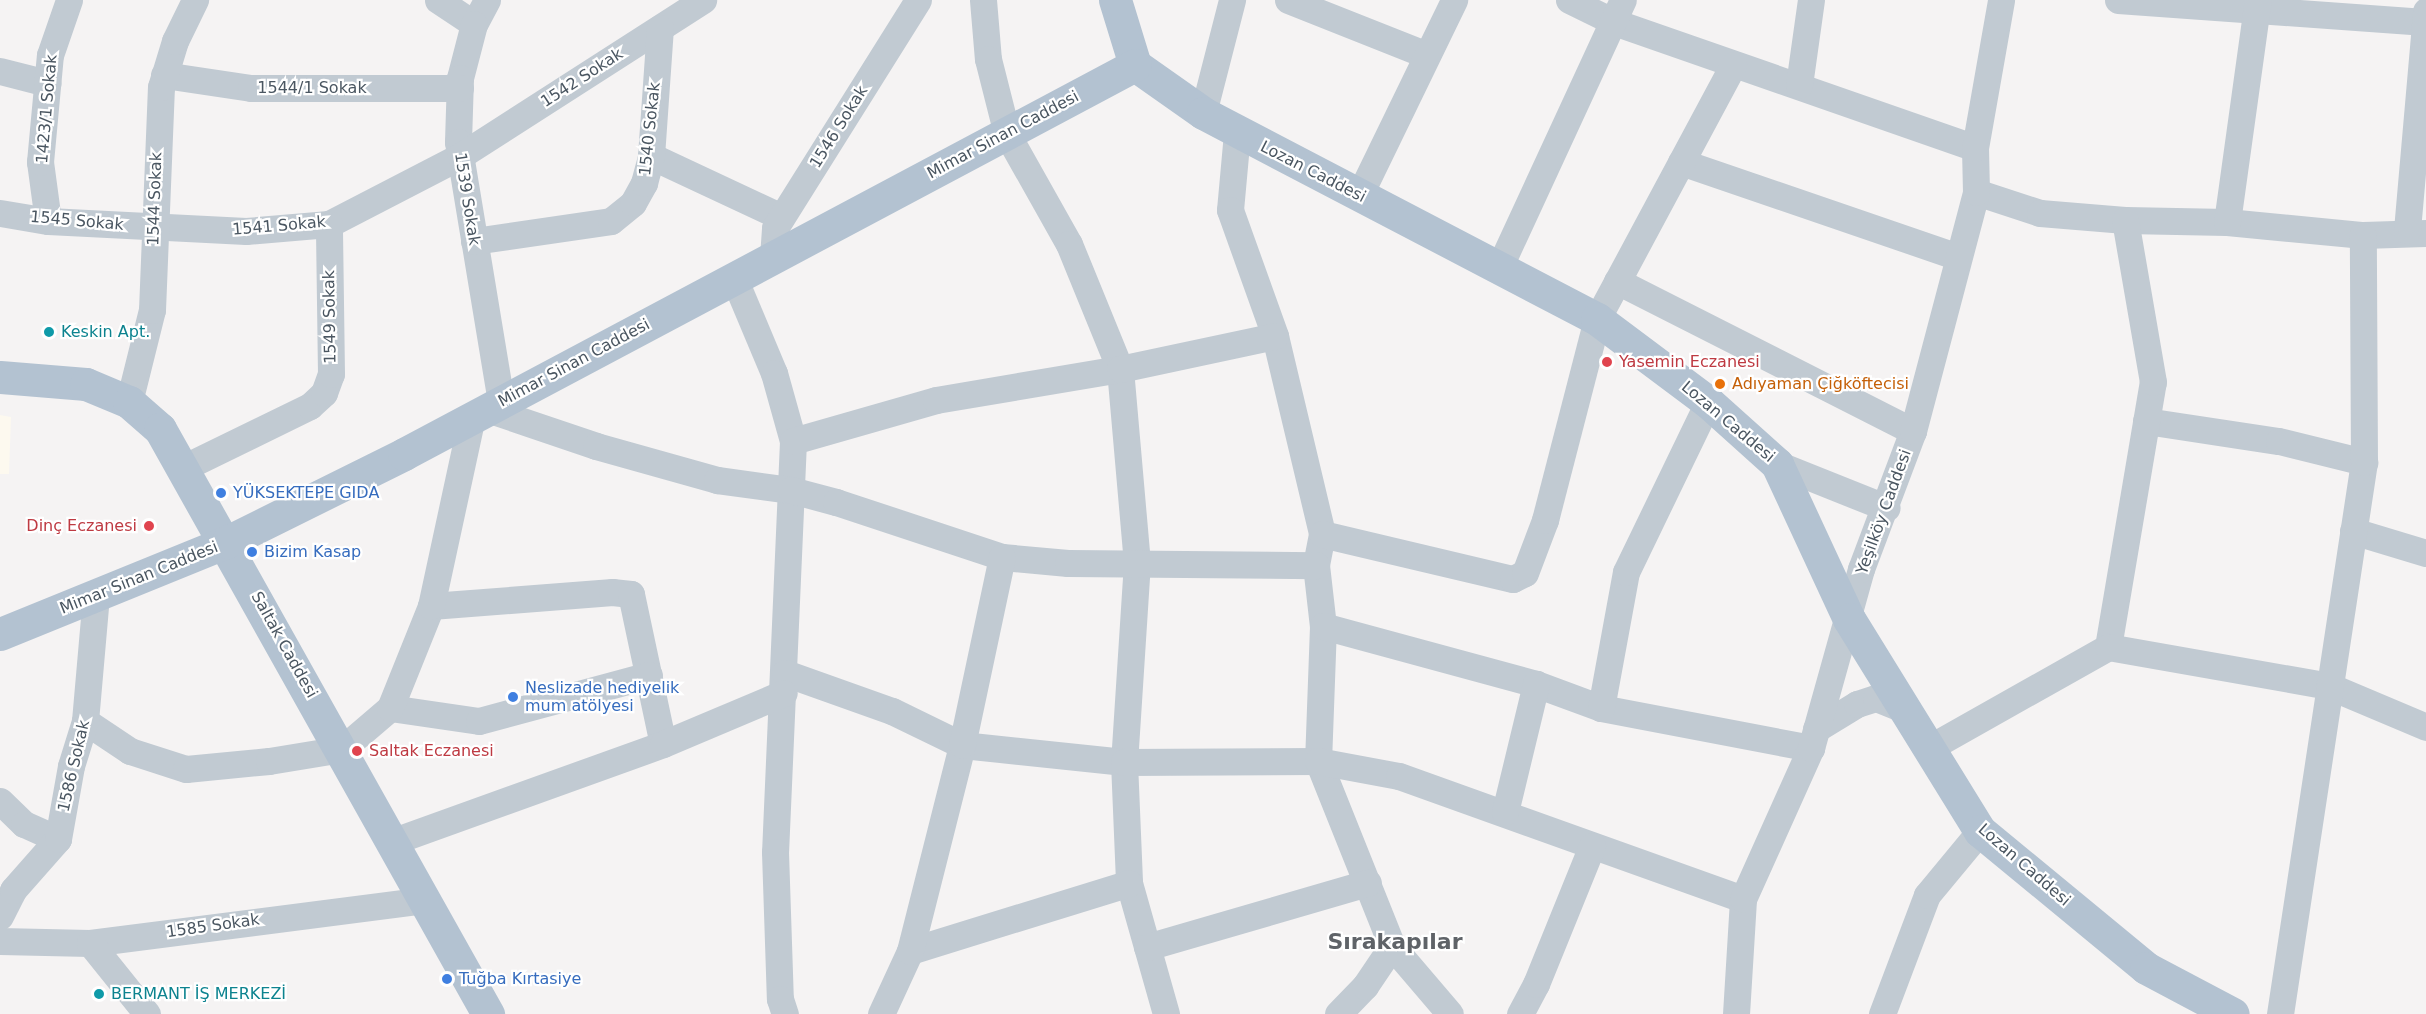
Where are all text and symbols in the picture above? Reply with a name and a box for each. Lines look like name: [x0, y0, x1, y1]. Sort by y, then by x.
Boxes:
street label: 1542 Sokak: [537, 44, 627, 112]
street label: 1423/1 Sokak: [33, 54, 61, 164]
street label: 1544/1 Sokak: [257, 78, 367, 98]
street label: 1540 Sokak: [636, 81, 664, 177]
street label: 1546 Sokak: [806, 82, 872, 172]
street label: Mimar Sinan Caddesi: [924, 87, 1082, 183]
street label: Lozan Caddesi: [1257, 137, 1369, 207]
street label: 1539 Sokak: [450, 151, 484, 247]
street label: 1544 Sokak: [144, 152, 166, 246]
street label: 1545 Sokak: [29, 207, 125, 235]
street label: 1541 Sokak: [231, 212, 327, 240]
street label: 1549 Sokak: [320, 270, 340, 364]
street label: Mimar Sinan Caddesi: [495, 315, 653, 411]
place label: Keskin Apt.: [61, 322, 150, 342]
marker: Keskin Apt.: [42, 325, 56, 339]
place label: Yasemin Eczanesi: [1619, 352, 1760, 372]
marker: Yasemin Eczanesi: [1600, 355, 1614, 369]
place label: Adıyaman Çiğköftecisi: [1732, 374, 1909, 394]
street label: Lozan Caddesi: [1677, 377, 1779, 467]
marker: Adıyaman Çiğköftecisi: [1713, 377, 1727, 391]
street label: Yeşilköy Caddesi: [1852, 447, 1916, 577]
place label: YÜKSEKTEPE GIDA: [233, 483, 379, 503]
marker: YÜKSEKTEPE GIDA: [214, 486, 228, 500]
place label: Dinç Eczanesi: [26, 516, 137, 536]
marker: Dinç Eczanesi: [142, 519, 156, 533]
street label: Mimar Sinan Caddesi: [57, 537, 221, 619]
place label: Bizim Kasap: [264, 542, 361, 562]
marker: Bizim Kasap: [245, 545, 259, 559]
street label: Saltak Caddesi: [247, 588, 321, 702]
place label: Neslizade hediyelik mum atölyesi: [525, 678, 679, 716]
marker: Neslizade hediyelik mum atölyesi: [506, 690, 520, 704]
street label: 1586 Sokak: [54, 718, 94, 814]
place label: Saltak Eczanesi: [369, 741, 494, 761]
marker: Saltak Eczanesi: [350, 744, 364, 758]
street label: Lozan Caddesi: [1974, 820, 2074, 910]
street label: 1585 Sokak: [165, 910, 261, 942]
district label: Sırakapılar: [1327, 929, 1463, 955]
place label: Tuğba Kırtasiye: [459, 969, 581, 989]
marker: Tuğba Kırtasiye: [440, 972, 454, 986]
place label: BERMANT İŞ MERKEZİ: [111, 984, 286, 1004]
marker: BERMANT İŞ MERKEZİ: [92, 987, 106, 1001]

